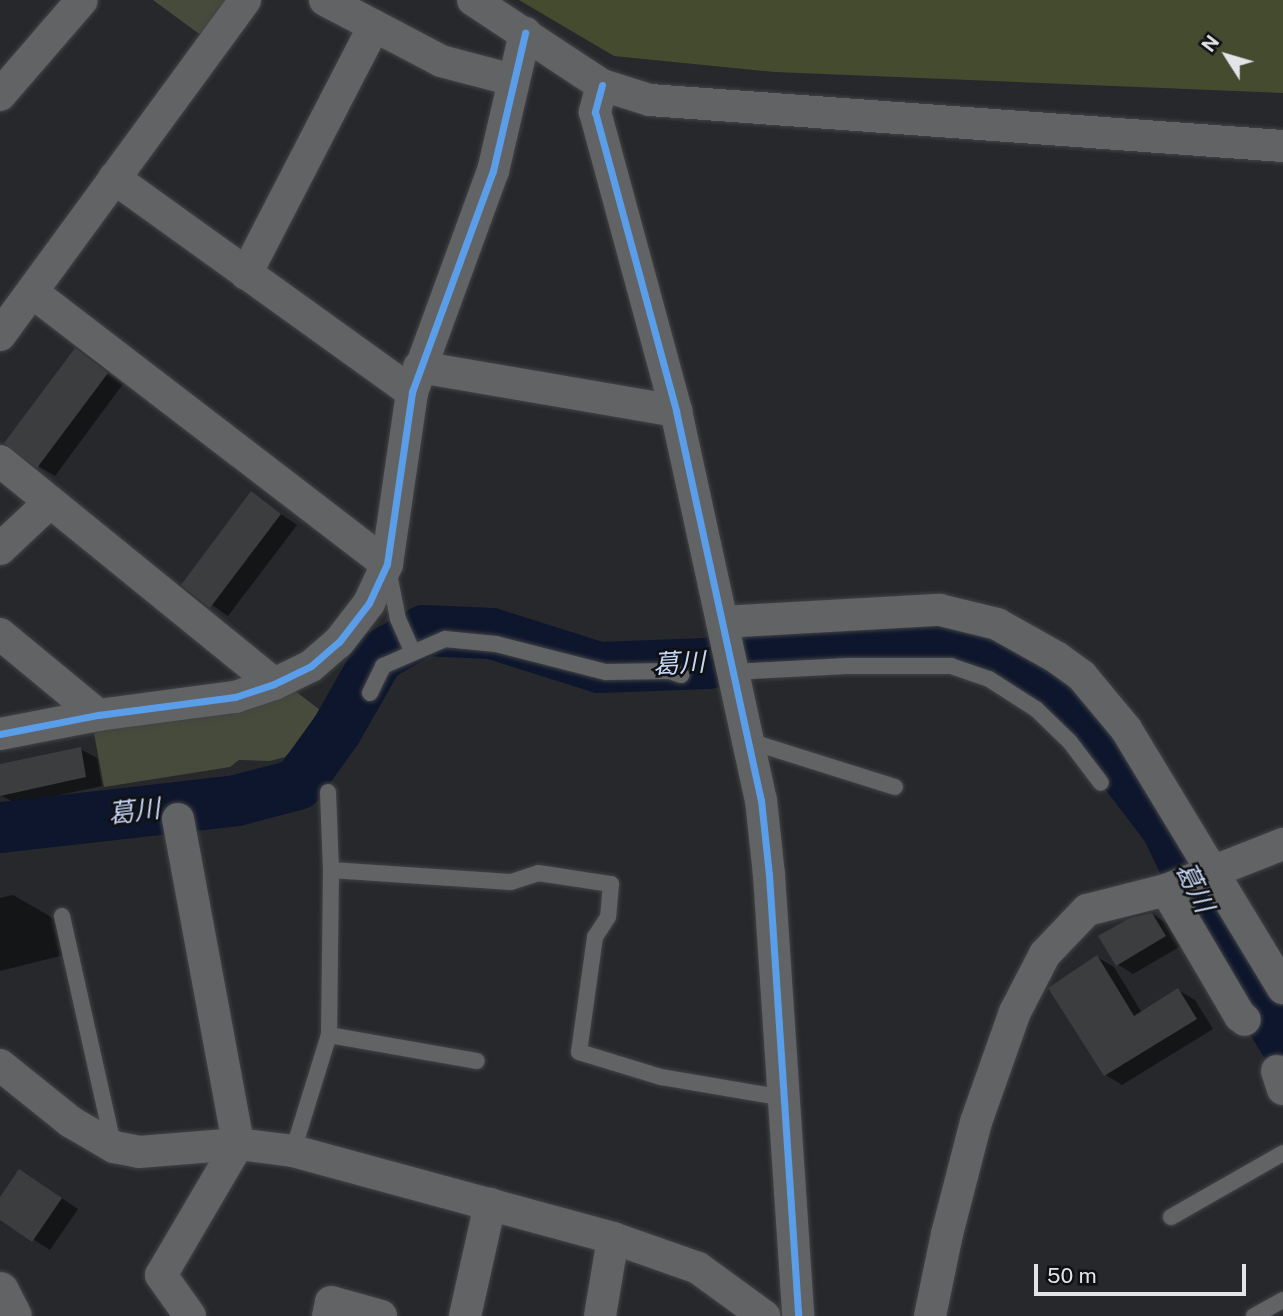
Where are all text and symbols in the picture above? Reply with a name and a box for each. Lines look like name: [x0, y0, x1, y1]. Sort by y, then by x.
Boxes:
north arrow: [1192, 21, 1262, 91]
text: N: [1197, 31, 1223, 56]
water label: 葛川: [652, 646, 706, 680]
water label: 葛川: [106, 792, 162, 830]
water label: 葛川: [1170, 857, 1220, 917]
scale bar: [1038, 1250, 1250, 1294]
text: 50 m: [1047, 1263, 1097, 1288]

